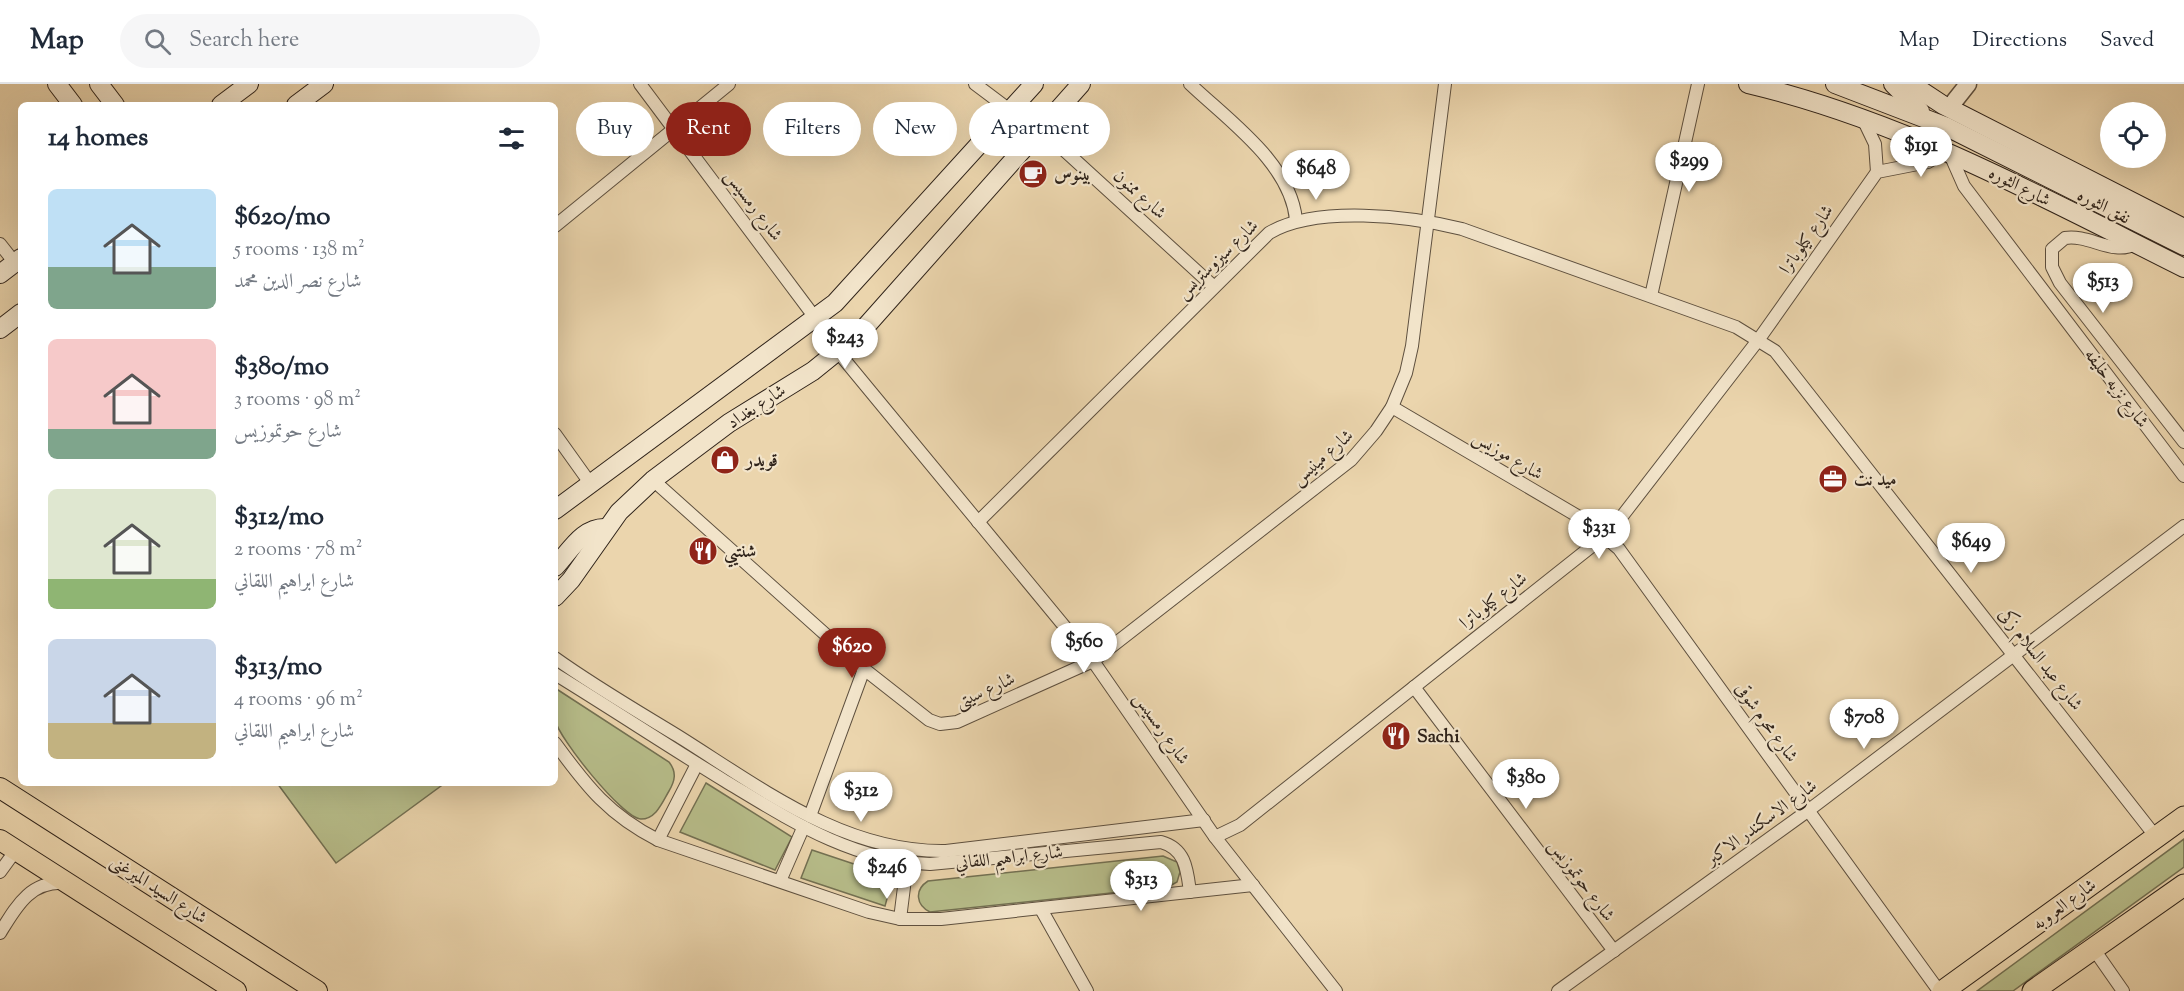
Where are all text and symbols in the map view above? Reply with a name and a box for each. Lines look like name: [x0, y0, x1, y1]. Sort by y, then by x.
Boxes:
search box: [120, 14, 540, 68]
text: Map: [30, 21, 84, 61]
icon: search: [141, 25, 174, 58]
text: Search here: [189, 25, 299, 57]
text: Map: [1899, 26, 1939, 56]
text: Directions: [1972, 26, 2067, 56]
text: Saved: [2100, 26, 2154, 56]
chip: Buy: [576, 102, 654, 156]
chip: Rent: [666, 102, 751, 156]
chip: Filters: [763, 102, 861, 156]
chip: New: [873, 102, 957, 156]
chip: Apartment: [969, 102, 1110, 156]
map controls: [2100, 102, 2166, 168]
button: locate: [2100, 102, 2166, 168]
text: 14 homes: [48, 120, 148, 157]
icon: filters: [495, 122, 528, 155]
pin: $191: [1885, 127, 1957, 178]
text: $191: [1904, 132, 1938, 161]
pin: $299: [1653, 142, 1725, 193]
text: $299: [1669, 147, 1709, 176]
pin: $648: [1280, 150, 1352, 201]
text: $648: [1296, 155, 1336, 184]
cafe icon: بينوس: [1017, 158, 1049, 190]
street label: شارع الثوره: [1984, 161, 2055, 214]
place label: بينوس: [1054, 163, 1091, 189]
street label: شارع ممنون: [1106, 164, 1171, 227]
street label: شارع رمسيس: [717, 165, 788, 247]
street label: نفق الثوره: [2072, 183, 2134, 232]
text: $620/mo: [234, 199, 330, 236]
street label: شارع كيلوباترا: [1774, 200, 1841, 280]
icon: home: [96, 213, 168, 285]
street label: شارع سيزوستريس: [1172, 215, 1265, 306]
text: 5 rooms · 138 m²: [234, 236, 365, 265]
pin: $513: [2067, 263, 2139, 314]
text: شارع نصر الدين محمد: [234, 268, 362, 297]
text: $513: [2087, 268, 2119, 297]
pin: $243: [809, 319, 881, 370]
text: $243: [826, 324, 864, 353]
street label: شارع نزيه خليفه: [2077, 344, 2154, 434]
text: $380/mo: [234, 349, 329, 386]
icon: home: [96, 363, 168, 435]
street label: شارع بغداد: [723, 379, 792, 436]
text: 3 rooms · 98 m²: [234, 386, 361, 415]
text: شارع حوتموزيس: [234, 418, 342, 447]
street label: شارع مينيس: [1287, 424, 1360, 493]
street label: شارع موزيس: [1467, 425, 1547, 488]
shop icon: قويدر: [709, 444, 741, 476]
place label: قويدر: [744, 449, 778, 475]
office icon: ميد نت: [1817, 463, 1849, 495]
place label: ميد نت: [1854, 468, 1897, 494]
text: $312/mo: [234, 499, 324, 536]
pin: $331: [1563, 509, 1635, 560]
icon: home: [96, 513, 168, 585]
text: $331: [1582, 514, 1616, 543]
pin: $649: [1935, 523, 2007, 574]
text: $649: [1951, 528, 1991, 557]
restaurant icon: شنتيي: [687, 535, 719, 567]
text: 2 rooms · 78 m²: [234, 536, 363, 565]
place label: شنتيي: [724, 540, 756, 568]
street label: شارع كيلوباترا: [1455, 567, 1534, 636]
text: شارع ابراهيم اللقاني: [234, 568, 354, 597]
street label: شارع عبد السلام زكى: [1990, 603, 2089, 718]
pin: $560: [1048, 623, 1120, 674]
pin: $620: [816, 628, 888, 679]
text: $560: [1065, 628, 1103, 657]
text: $620: [832, 633, 872, 662]
text: $313/mo: [234, 649, 322, 686]
icon: home: [96, 663, 168, 735]
street label: شارع سيتى: [952, 667, 1020, 716]
street label: شارع محرم شوقى: [1727, 678, 1803, 769]
text: 4 rooms · 96 m²: [234, 686, 363, 715]
street label: شارع رمسيس: [1126, 688, 1195, 771]
pin: $708: [1828, 699, 1900, 750]
text: $708: [1844, 704, 1884, 733]
text: شارع ابراهيم اللقاني: [234, 718, 354, 747]
restaurant icon: Sachi: [1380, 720, 1412, 752]
place label: Sachi: [1417, 725, 1460, 751]
pin: $380: [1490, 759, 1562, 810]
text: $380: [1506, 764, 1546, 793]
pin: $312: [825, 772, 897, 823]
street label: شارع الاسكندر الاكبر: [1699, 774, 1823, 874]
text: $312: [844, 777, 878, 806]
street label: شارع حوتموزيس: [1541, 835, 1620, 928]
street label: شارع ابراهيم اللقاني: [954, 840, 1065, 881]
pin: $246: [851, 849, 923, 900]
street label: شارع السيد الميرغنى: [104, 850, 212, 932]
text: $246: [867, 854, 907, 883]
pin: $313: [1105, 861, 1177, 912]
text: $313: [1124, 866, 1158, 895]
street label: شارع العروبه: [2028, 873, 2103, 938]

